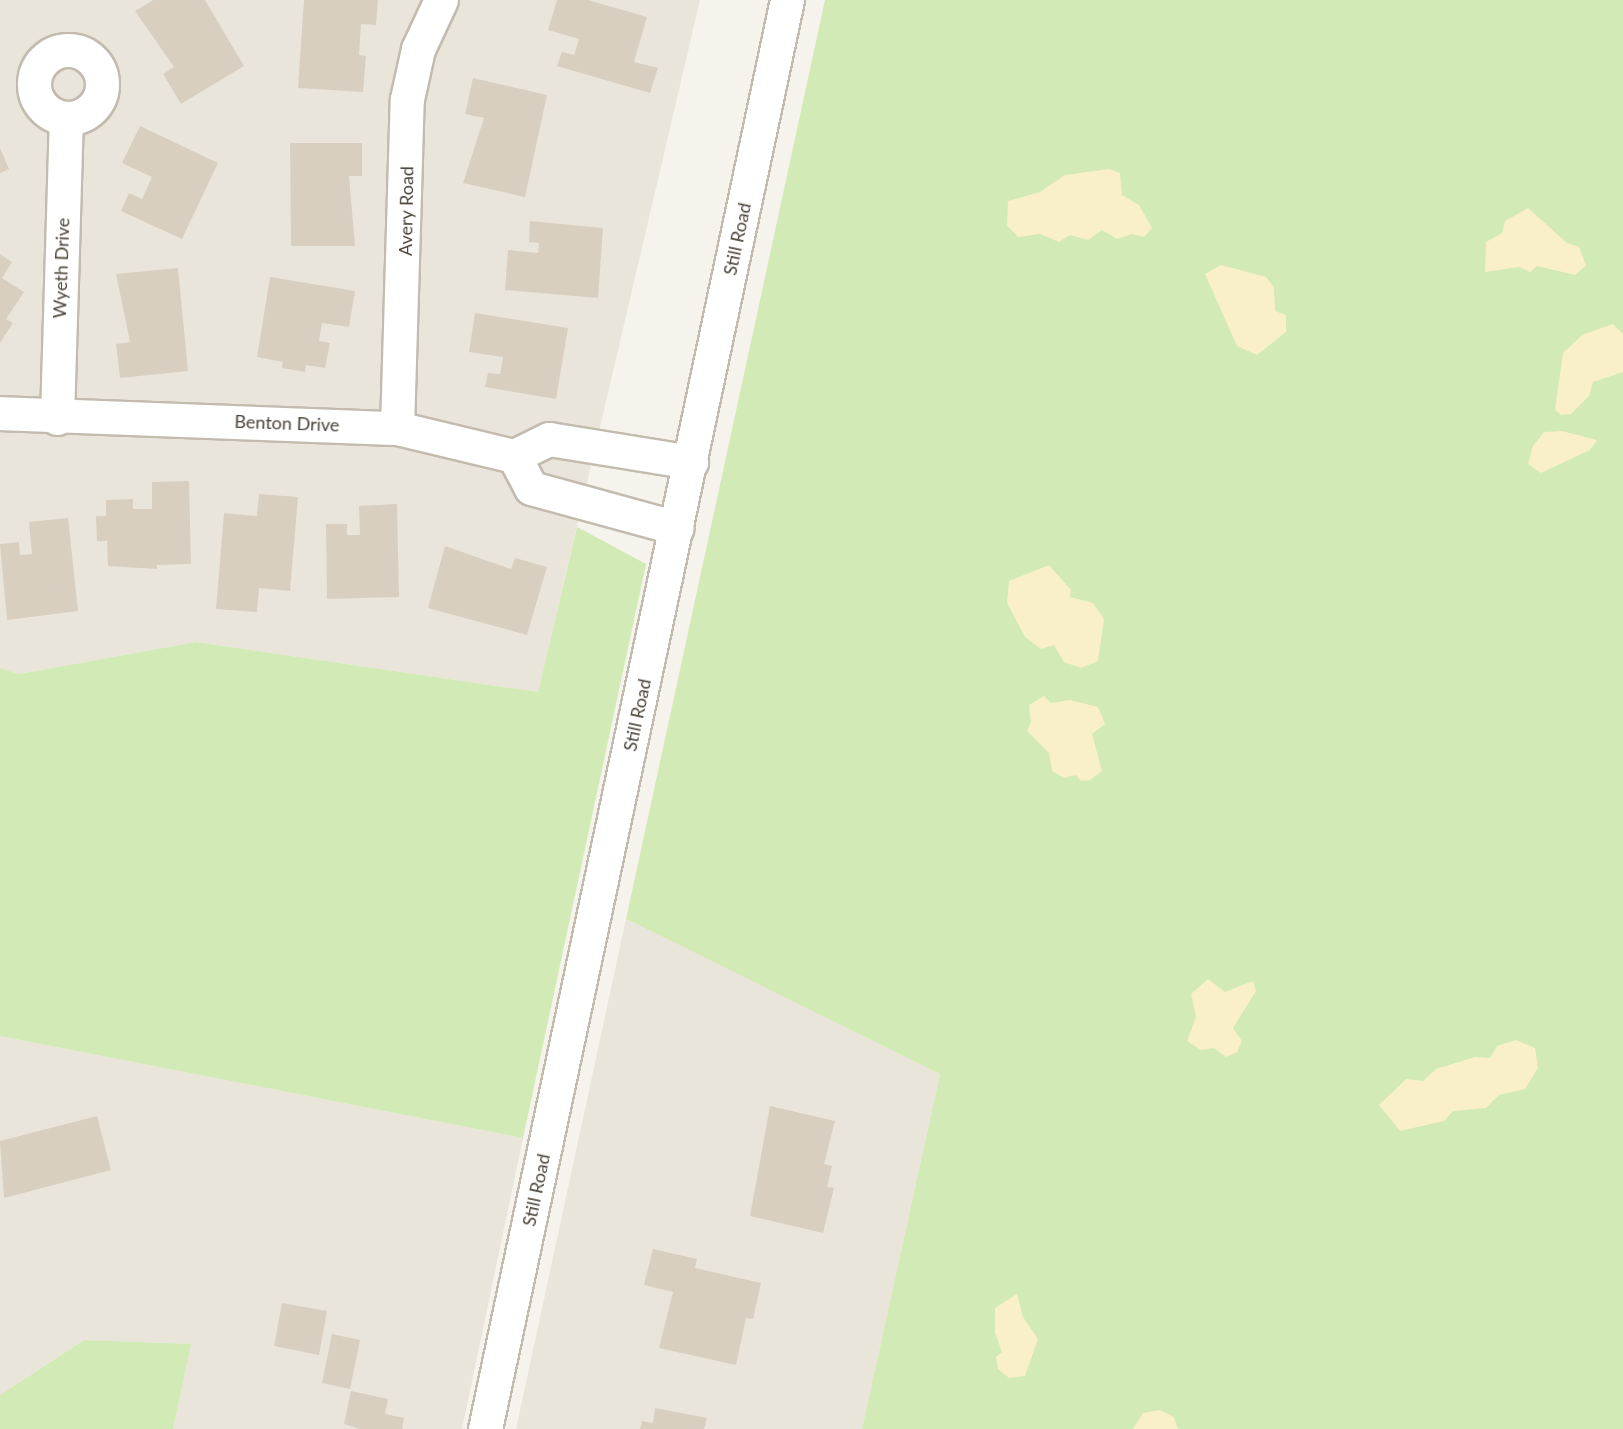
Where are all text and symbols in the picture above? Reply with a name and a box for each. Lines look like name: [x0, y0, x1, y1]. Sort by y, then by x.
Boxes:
street label: Avery Road: [394, 166, 418, 256]
street label: Still Road: [719, 201, 755, 277]
street label: Wyeth Drive: [48, 217, 74, 319]
street label: Benton Drive: [234, 410, 340, 436]
street label: Still Road: [619, 677, 655, 753]
street label: Still Road: [518, 1152, 554, 1228]

